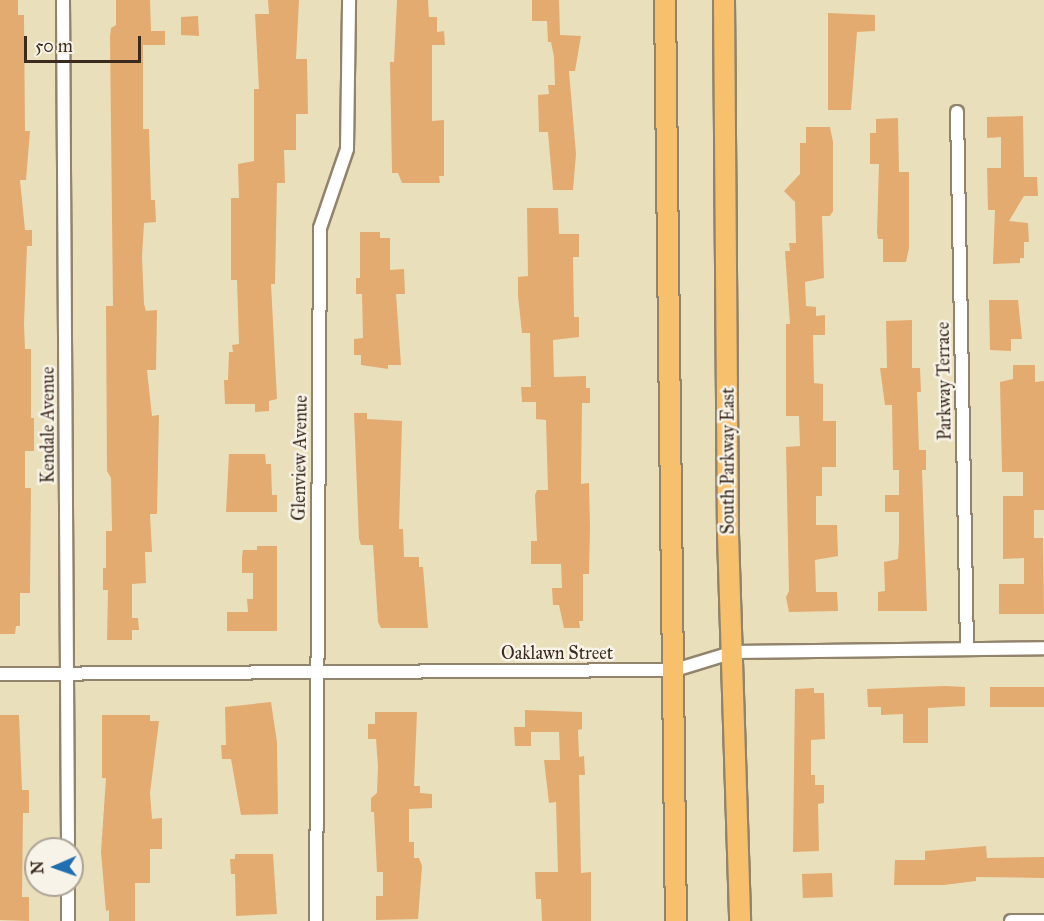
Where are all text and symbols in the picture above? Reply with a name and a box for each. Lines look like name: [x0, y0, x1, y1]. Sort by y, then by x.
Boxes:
scale bar: [27, 24, 144, 62]
text: 50 m: [35, 35, 73, 57]
street label: Parkway Terrace: [932, 322, 956, 440]
street label: Kendale Avenue: [37, 367, 59, 483]
street label: South Parkway East: [717, 388, 739, 534]
street label: Glenview Avenue: [288, 395, 312, 521]
street label: Oaklawn Street: [501, 642, 613, 664]
north arrow: [24, 837, 84, 897]
text: N: [28, 860, 47, 875]

